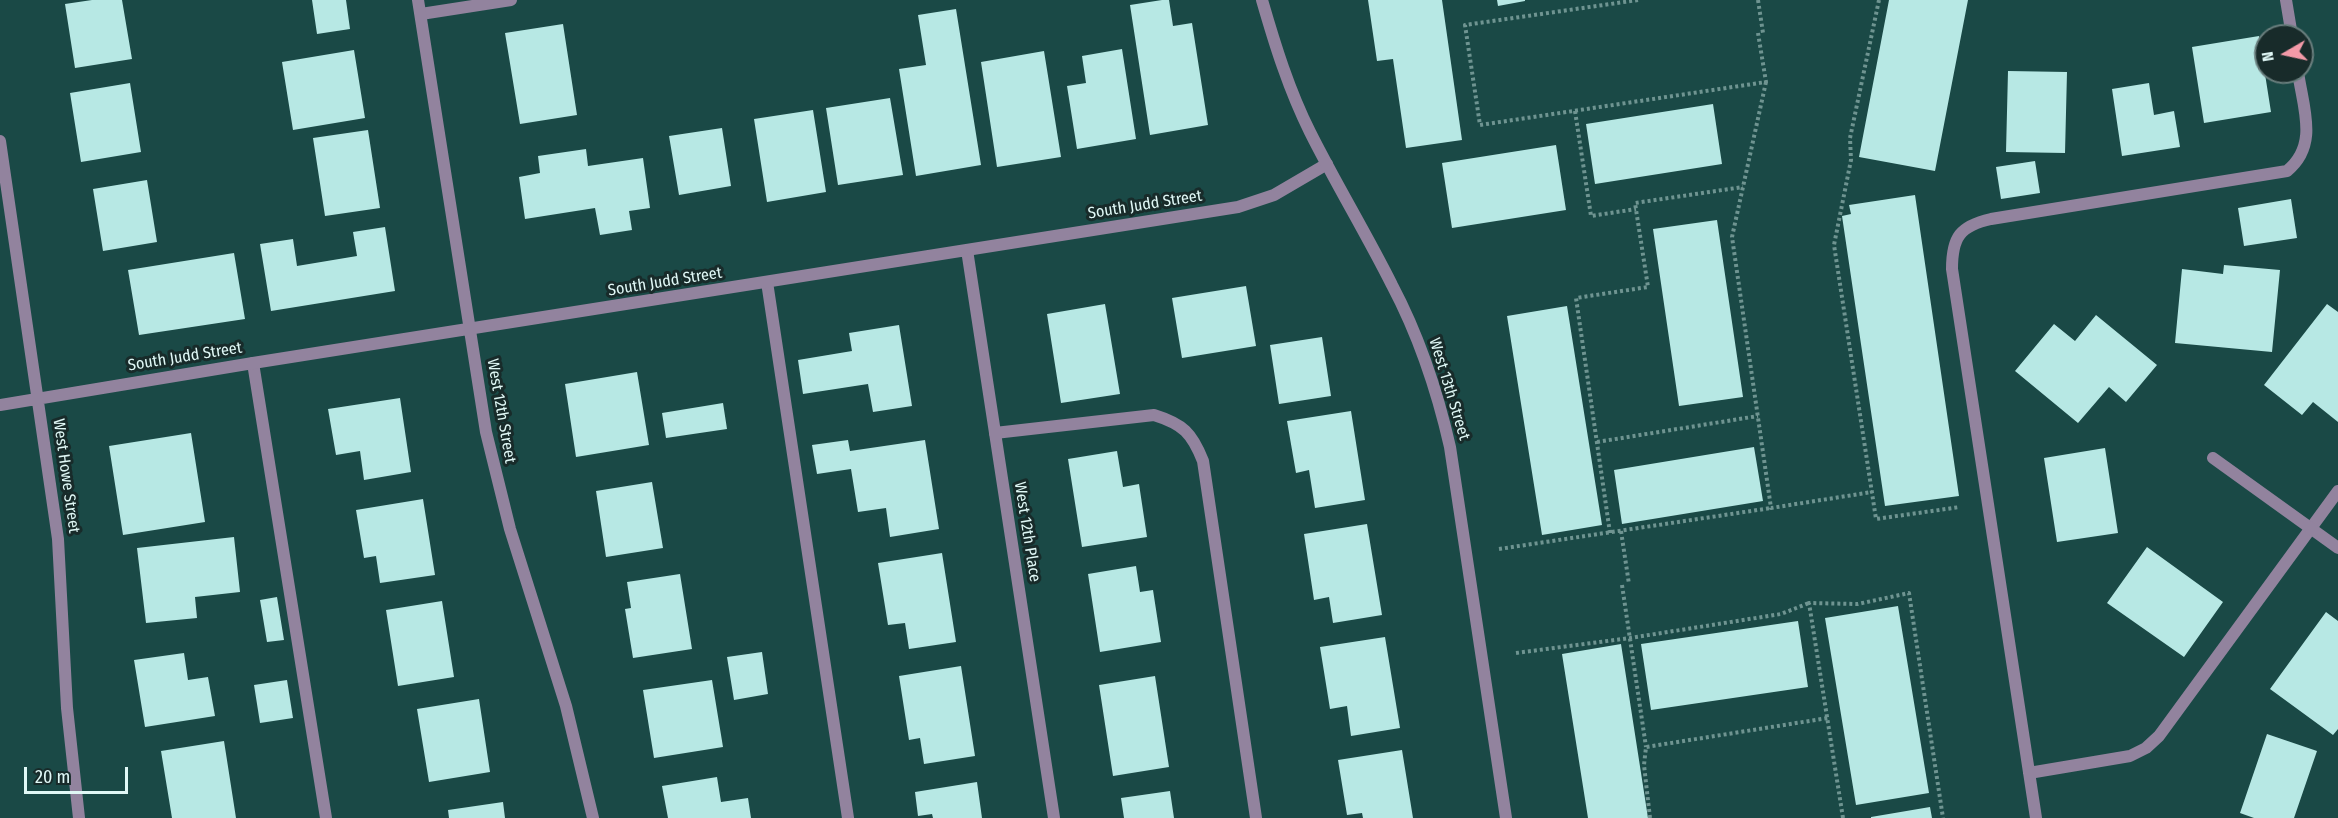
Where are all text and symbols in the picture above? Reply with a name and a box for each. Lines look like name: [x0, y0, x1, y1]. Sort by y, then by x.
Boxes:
north arrow: [2254, 24, 2314, 84]
text: N: [2258, 50, 2278, 63]
street label: South Judd Street: [1087, 187, 1203, 223]
street label: South Judd Street: [607, 264, 723, 300]
street label: West 13th Street: [1424, 336, 1474, 442]
street label: South Judd Street: [127, 339, 243, 375]
street label: West 12th Street: [482, 357, 520, 465]
street label: West Howe Street: [48, 418, 84, 534]
street label: West 12th Place: [1010, 481, 1044, 583]
scale bar: [27, 755, 130, 793]
text: 20 m: [35, 766, 70, 788]

